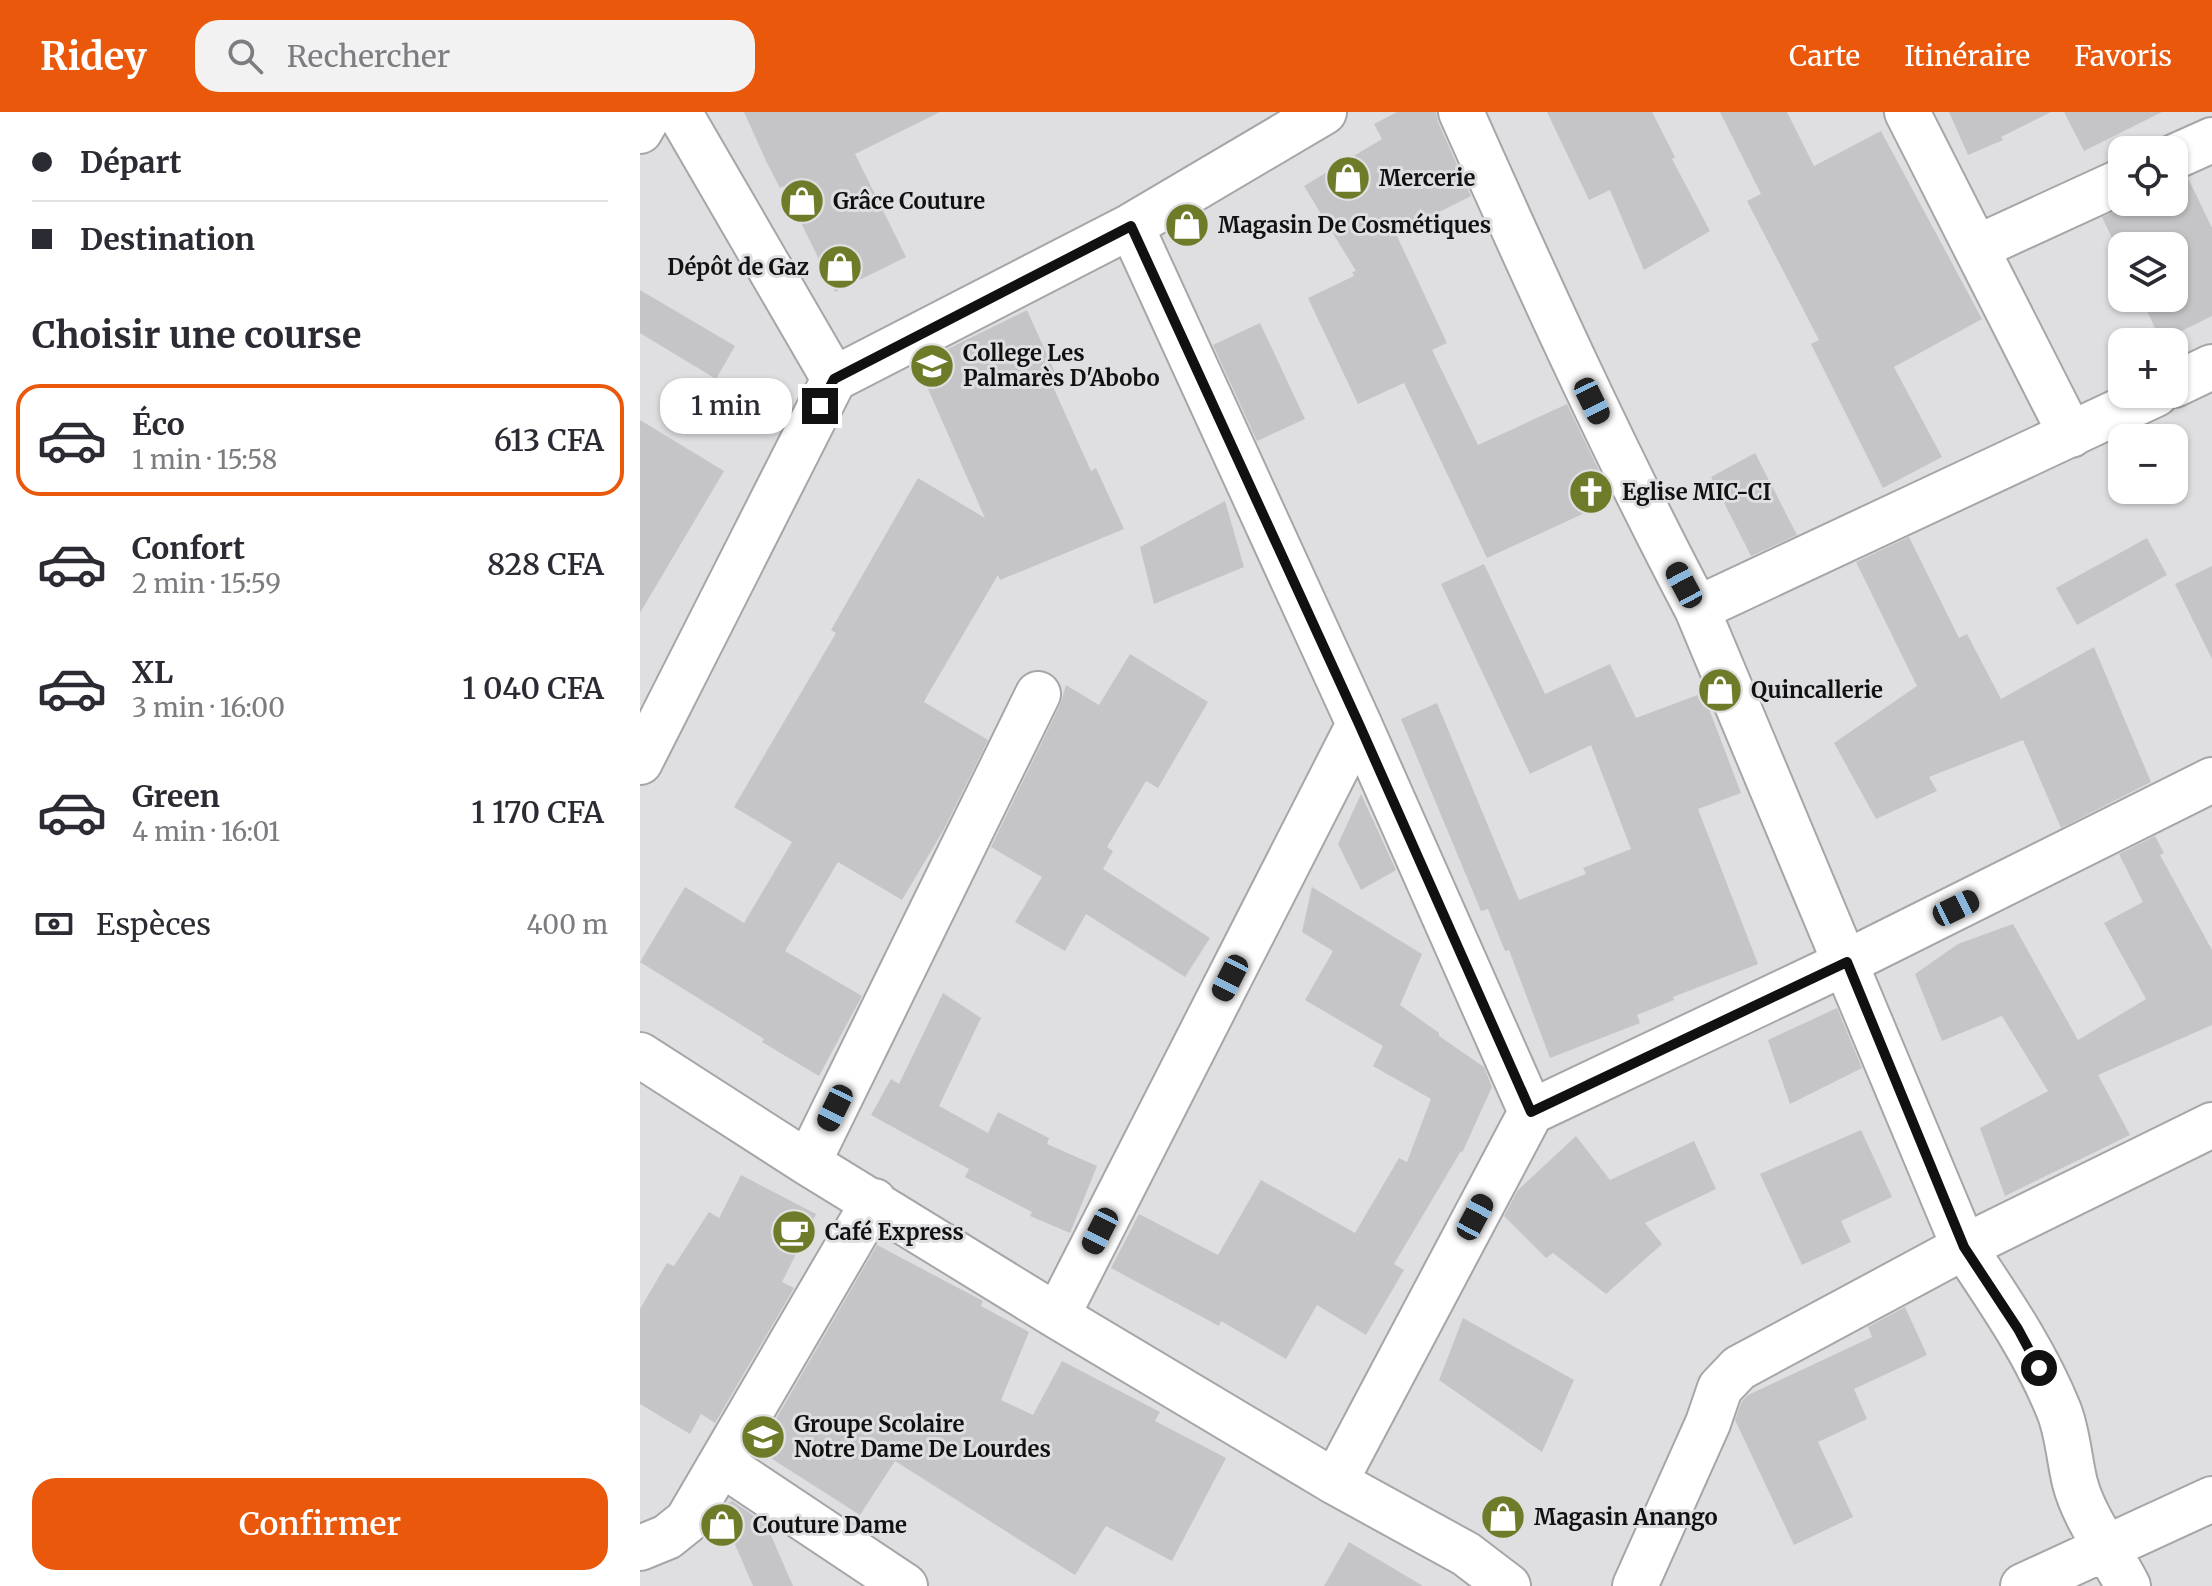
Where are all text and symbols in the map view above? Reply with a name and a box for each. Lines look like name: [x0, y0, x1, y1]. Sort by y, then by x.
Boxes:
search box: [195, 20, 755, 92]
text: Ridey: [40, 33, 147, 80]
icon: search: [223, 34, 267, 78]
text: Rechercher: [287, 37, 450, 75]
text: Carte: [1789, 38, 1860, 74]
text: Itinéraire: [1904, 38, 2030, 74]
text: Favoris: [2074, 38, 2172, 74]
map controls: [2108, 136, 2188, 504]
button: locate: [2108, 136, 2188, 216]
text: Départ: [80, 143, 182, 181]
shop icon: Mercerie: [1324, 154, 1372, 202]
place label: Mercerie: [1379, 164, 1475, 192]
shop icon: Grâce Couture: [778, 177, 826, 225]
place label: Grâce Couture: [833, 187, 985, 215]
shop icon: Magasin De Cosmétiques: [1163, 201, 1211, 249]
place label: Magasin De Cosmétiques: [1218, 211, 1491, 239]
text: Destination: [80, 220, 255, 258]
button: layers: [2108, 232, 2188, 312]
shop icon: Dépôt de Gaz: [816, 243, 864, 291]
place label: Dépôt de Gaz: [667, 253, 809, 281]
text: Choisir une course: [32, 313, 361, 358]
button: +: [2108, 328, 2188, 408]
place label: College Les Palmarès D'Abobo: [963, 339, 1160, 392]
school or university icon: College Les Palmarès D'Abobo: [908, 342, 956, 390]
car: [1571, 374, 1613, 428]
callout: 1 min: [660, 378, 792, 434]
route end: [802, 388, 838, 424]
text: 1 min: [691, 389, 761, 422]
icon: car: [36, 404, 108, 476]
text: Éco: [132, 405, 185, 443]
text: 613 CFA: [494, 421, 604, 459]
button: −: [2108, 424, 2188, 504]
text: 1 min · 15:58: [132, 443, 277, 476]
church icon: Eglise MIC-CI: [1567, 468, 1615, 516]
place label: Eglise MIC-CI: [1622, 478, 1771, 506]
icon: car: [36, 528, 108, 600]
text: Confort: [132, 529, 245, 567]
text: 828 CFA: [487, 545, 604, 583]
car: [1662, 558, 1706, 612]
text: 2 min · 15:59: [132, 567, 281, 600]
icon: car: [36, 652, 108, 724]
text: XL: [132, 653, 173, 691]
shop icon: Quincallerie: [1696, 666, 1744, 714]
text: 1 040 CFA: [462, 669, 604, 707]
place label: Quincallerie: [1751, 676, 1883, 704]
text: 3 min · 16:00: [132, 691, 285, 724]
icon: car: [36, 776, 108, 848]
text: Green: [132, 777, 220, 815]
text: 1 170 CFA: [471, 793, 604, 831]
text: 4 min · 16:01: [132, 815, 280, 848]
car: [1929, 887, 1983, 929]
icon: cash: [32, 902, 76, 946]
text: Espèces: [96, 905, 211, 943]
text: 400 m: [527, 908, 608, 941]
car: [1208, 951, 1252, 1005]
car: [814, 1081, 856, 1135]
car: [1453, 1190, 1497, 1244]
car: [1078, 1204, 1122, 1258]
cafe icon: Café Express: [770, 1208, 818, 1256]
place label: Café Express: [825, 1218, 964, 1246]
route start: [2021, 1350, 2057, 1386]
place label: Groupe Scolaire Notre Dame De Lourdes: [794, 1410, 1051, 1463]
school or university icon: Groupe Scolaire Notre Dame De Lourdes: [739, 1413, 787, 1461]
button: Confirmer: [32, 1478, 608, 1570]
shop icon: Magasin Anango: [1479, 1493, 1527, 1541]
shop icon: Couture Dame: [698, 1501, 746, 1549]
place label: Magasin Anango: [1534, 1503, 1718, 1531]
place label: Couture Dame: [753, 1511, 907, 1539]

